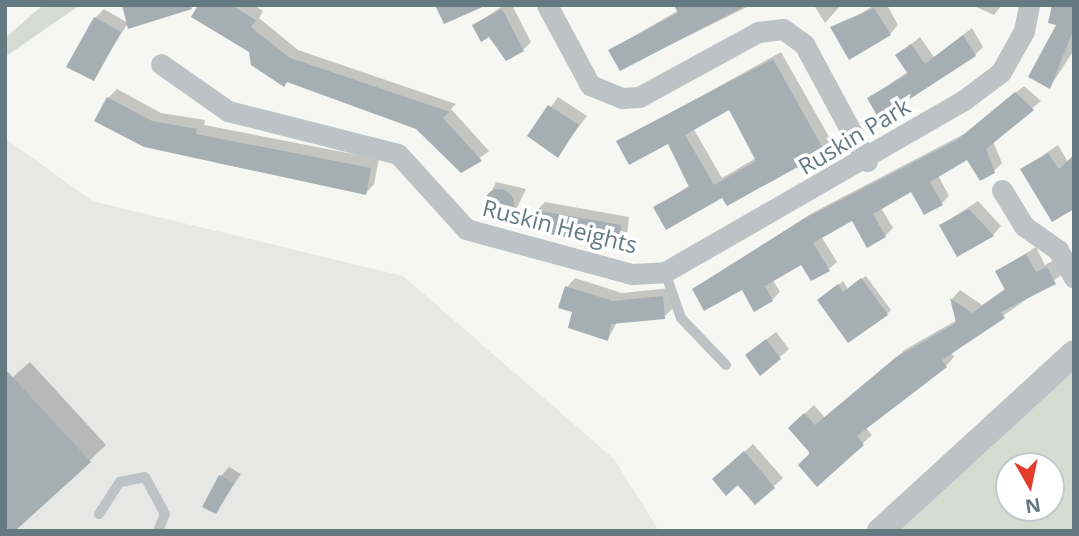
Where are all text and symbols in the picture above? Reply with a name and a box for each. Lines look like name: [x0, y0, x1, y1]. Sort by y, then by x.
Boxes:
street label: Ruskin Park: [793, 92, 915, 180]
street label: Ruskin Heights: [480, 193, 640, 259]
north arrow: [995, 452, 1065, 522]
text: N: [1023, 492, 1043, 520]

